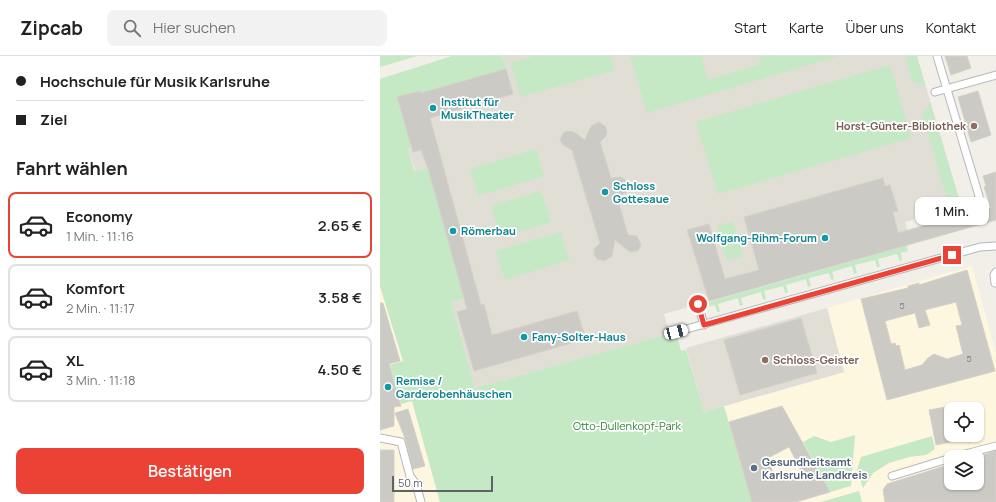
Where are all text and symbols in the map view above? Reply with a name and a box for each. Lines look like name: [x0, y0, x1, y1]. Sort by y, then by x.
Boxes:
search box: [107, 10, 387, 46]
text: Zipcab: [20, 15, 83, 41]
icon: search: [121, 17, 143, 39]
text: Hier suchen: [153, 17, 235, 38]
text: Start: [734, 18, 767, 37]
text: Karte: [789, 18, 824, 37]
text: Über uns: [846, 18, 904, 37]
text: Kontakt: [926, 18, 976, 37]
text: Hochschule für Musik Karlsruhe: [40, 71, 270, 92]
place label: Institut für MusikTheater: [441, 94, 515, 122]
marker: Institut für MusikTheater: [428, 103, 438, 113]
text: Ziel: [40, 109, 67, 130]
place label: Horst-Günter-Bibliothek: [836, 118, 967, 133]
marker: Horst-Günter-Bibliothek: [969, 121, 979, 131]
text: Fahrt wählen: [16, 156, 128, 180]
place label: Schloss Gottesaue: [613, 178, 670, 206]
marker: Schloss Gottesaue: [600, 187, 610, 197]
callout: 1 Min.: [915, 197, 989, 225]
text: 1 Min.: [935, 202, 969, 220]
text: Economy: [66, 206, 133, 227]
icon: car: [18, 207, 54, 243]
text: 2.65 €: [318, 215, 362, 236]
place label: Römerbau: [461, 223, 516, 238]
marker: Römerbau: [448, 226, 458, 236]
text: 1 Min. · 11:16: [66, 227, 134, 245]
place label: Wolfgang-Rihm-Forum: [696, 230, 817, 245]
marker: Wolfgang-Rihm-Forum: [820, 233, 830, 243]
route end: [943, 246, 961, 264]
text: Komfort: [66, 278, 125, 299]
icon: car: [18, 279, 54, 315]
text: 3.58 €: [318, 287, 362, 308]
route start: [689, 295, 707, 313]
text: 2 Min. · 11:17: [66, 299, 135, 317]
house number: 5: [899, 299, 905, 312]
car: [663, 323, 689, 341]
place label: Fany-Solter-Haus: [532, 329, 626, 344]
marker: Fany-Solter-Haus: [519, 332, 529, 342]
text: XL: [66, 350, 84, 371]
icon: car: [18, 351, 54, 387]
place label: Schloss-Geister: [773, 352, 860, 367]
house number: 5: [966, 352, 972, 365]
marker: Schloss-Geister: [760, 355, 770, 365]
text: 4.50 €: [318, 359, 362, 380]
text: 3 Min. · 11:18: [66, 371, 136, 389]
place label: Remise / Garderobenhäuschen: [396, 373, 512, 401]
marker: Remise / Garderobenhäuschen: [383, 382, 393, 392]
map controls: [944, 402, 984, 490]
button: locate: [944, 402, 984, 442]
park label: Otto-Dullenkopf-Park: [573, 418, 681, 433]
button: Bestätigen: [16, 448, 364, 494]
button: layers: [944, 450, 984, 490]
place label: Gesundheitsamt Karlsruhe Landkreis: [762, 454, 868, 482]
marker: Gesundheitsamt Karlsruhe Landkreis: [749, 463, 759, 473]
scale bar: [392, 474, 493, 493]
text: 50 m: [398, 475, 423, 490]

